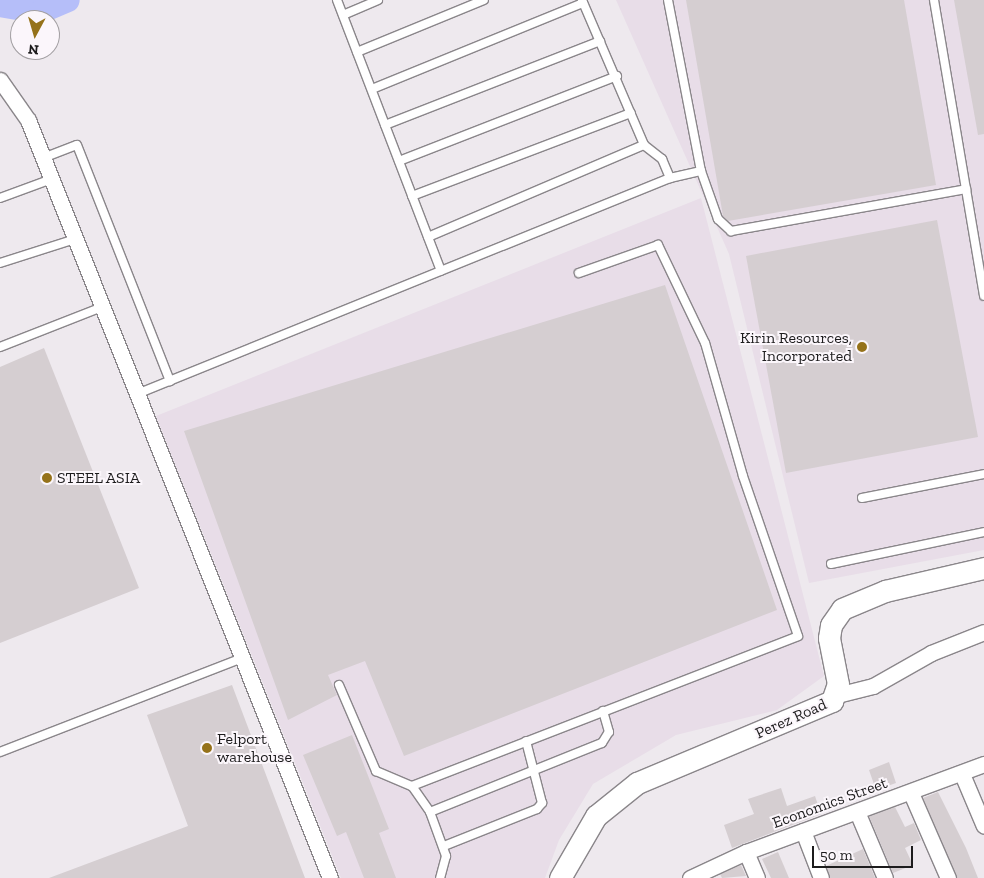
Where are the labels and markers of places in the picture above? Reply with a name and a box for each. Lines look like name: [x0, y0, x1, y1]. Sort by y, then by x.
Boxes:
place label: Kirin Resources, Incorporated: [740, 328, 852, 366]
marker: Kirin Resources, Incorporated: [856, 341, 868, 353]
place label: STEEL ASIA: [57, 468, 141, 488]
marker: STEEL ASIA: [41, 472, 53, 484]
place label: Felport warehouse: [217, 729, 292, 767]
marker: Felport warehouse: [201, 742, 213, 754]

